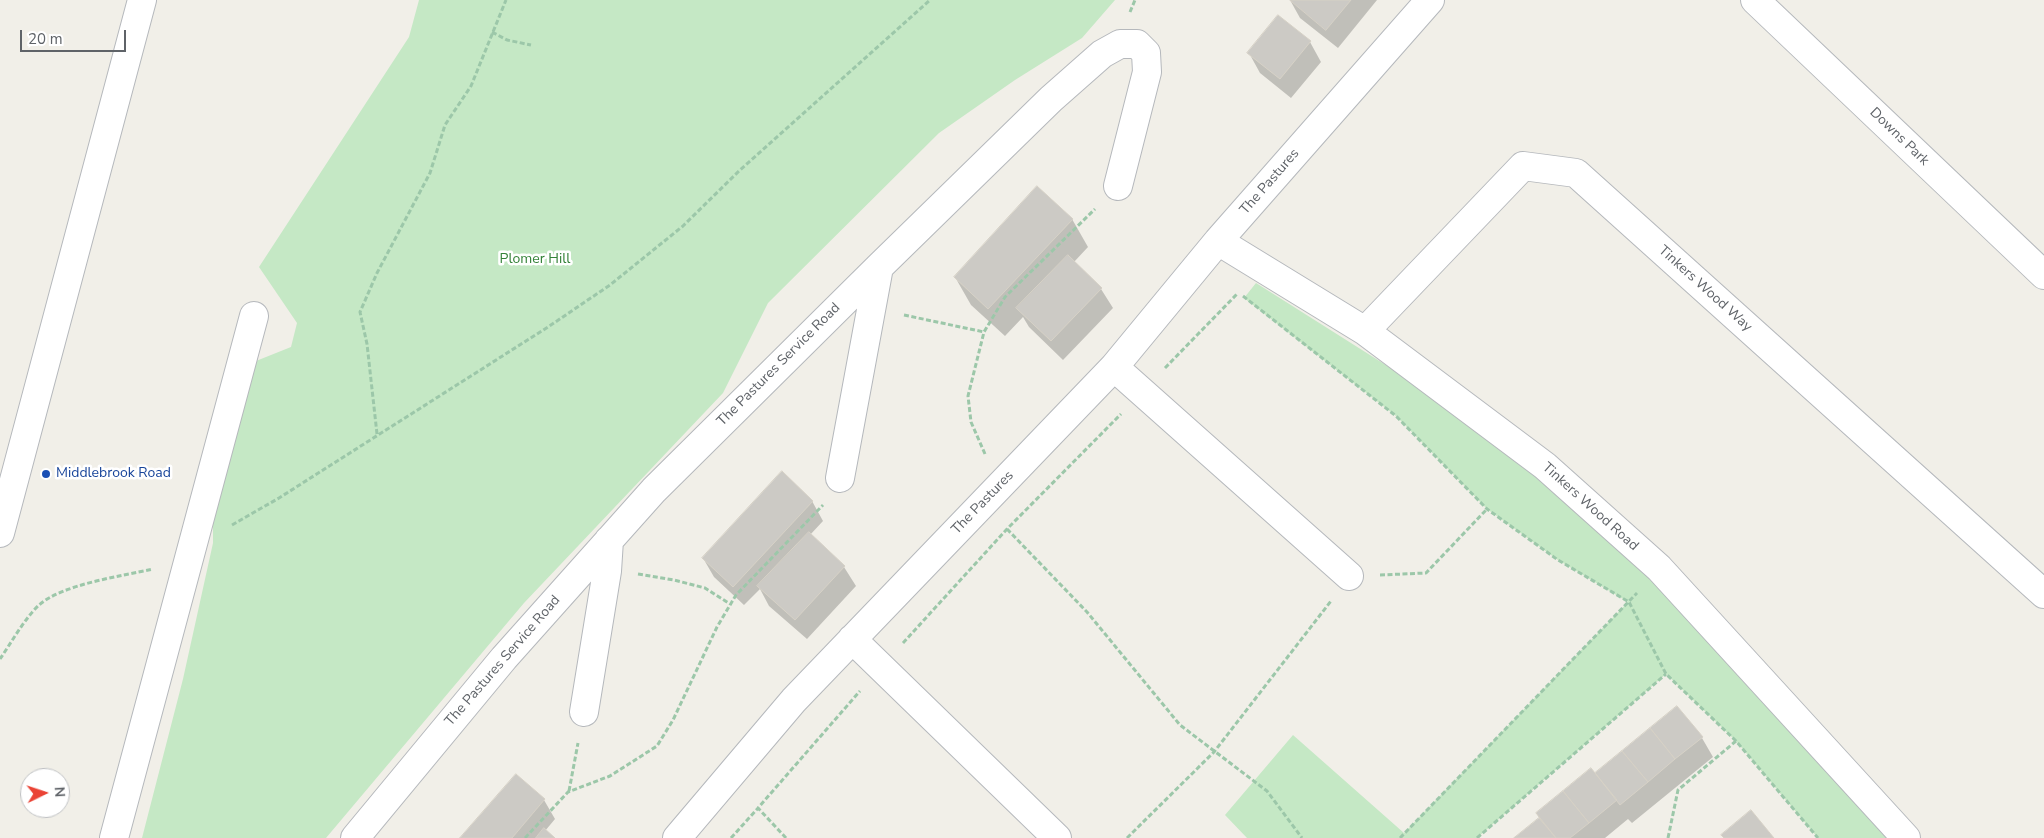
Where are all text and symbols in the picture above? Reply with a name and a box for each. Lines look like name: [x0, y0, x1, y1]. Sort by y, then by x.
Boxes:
scale bar: [22, 20, 129, 52]
text: 20 m: [28, 29, 63, 49]
street label: Downs Park: [1866, 105, 1932, 169]
street label: The Pastures: [1237, 146, 1303, 218]
street label: Tinkers Wood Way: [1655, 243, 1755, 335]
park label: Plomer Hill: [500, 252, 570, 268]
street label: The Pastures Service Road: [714, 300, 844, 430]
street label: Tinkers Wood Road: [1538, 459, 1642, 555]
place label: Middlebrook Road: [56, 466, 171, 482]
marker: Middlebrook Road: [40, 468, 52, 480]
street label: The Pastures: [949, 468, 1017, 538]
street label: The Pastures Service Road: [442, 592, 564, 730]
north arrow: [20, 768, 70, 818]
text: N: [50, 786, 69, 798]

